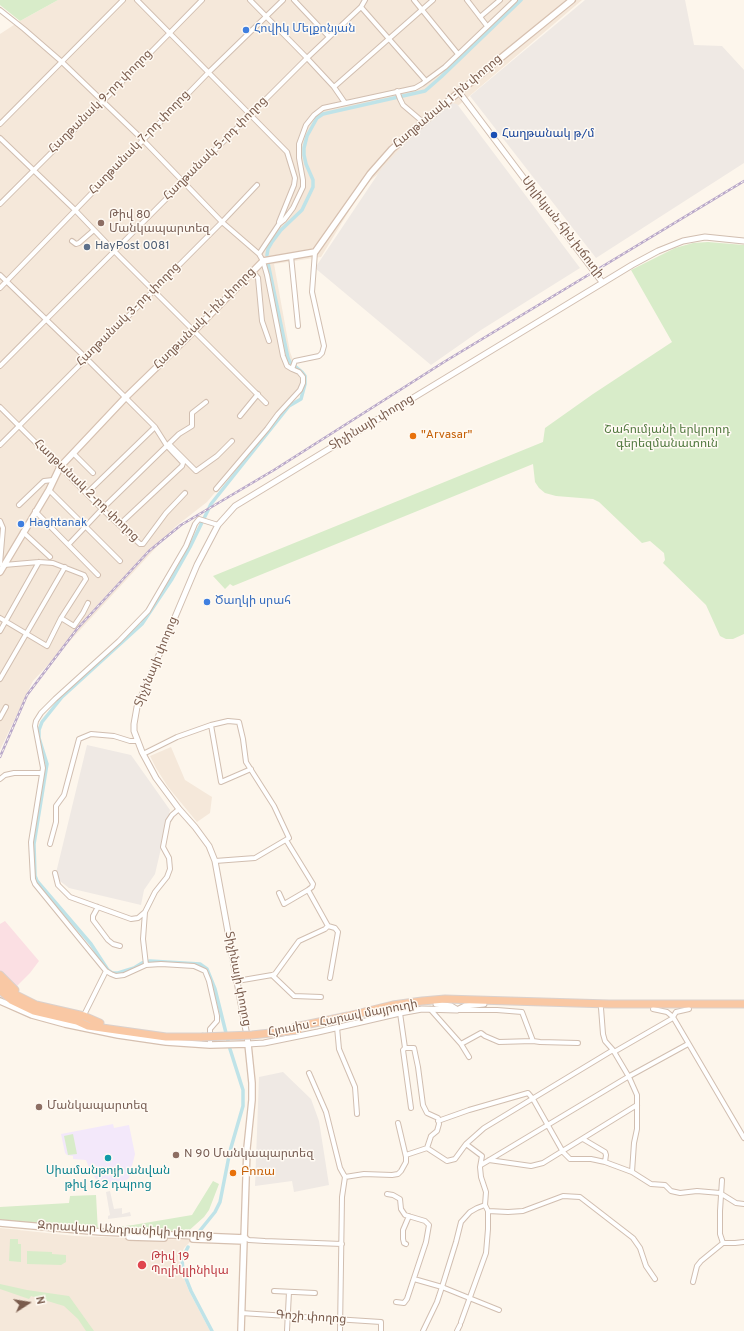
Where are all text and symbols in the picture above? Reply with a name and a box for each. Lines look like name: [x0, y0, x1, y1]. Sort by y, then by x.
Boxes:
place label: Հովիկ Մելքոնյան: [254, 23, 355, 37]
marker: Հովիկ Մելքոնյան: [241, 25, 251, 35]
street label: Հաղթանակ 9-րդ փողոց: [46, 47, 156, 157]
street label: Հաղթանակ 1-ին փողոց: [391, 52, 505, 152]
street label: Հաղթանակ 7-րդ փողոց: [86, 88, 194, 198]
street label: Հաղթանակ 5-րդ փողոց: [161, 94, 271, 204]
place label: Հաղթանակ թ/մ: [502, 128, 595, 142]
marker: Հաղթանակ թ/մ: [489, 130, 499, 140]
street label: Սիլիկյան հին խճուղի: [518, 174, 606, 282]
place label: Թիվ 80 Մանկապարտեզ: [109, 209, 209, 237]
marker: Թիվ 80 Մանկապարտեզ: [96, 218, 106, 228]
place label: HayPost 0081: [95, 240, 170, 254]
marker: HayPost 0081: [82, 242, 92, 252]
street label: Հաղթանակ 3-րդ փողոց: [74, 260, 184, 370]
street label: Հաղթանակ 1-ին փողոց: [151, 265, 259, 373]
street label: Տիչինայի փողոց: [327, 392, 417, 454]
park label: Շահումյանի երկրորդ գերեզմանատուն: [604, 424, 730, 452]
place label: "Arvasar": [421, 429, 472, 443]
marker: "Arvasar": [408, 431, 418, 441]
street label: Հաղթանակ 2-րդ փողոց: [30, 437, 142, 545]
place label: Haghtanak: [29, 517, 87, 531]
marker: Haghtanak: [16, 519, 26, 529]
place label: Ծաղկի սրահ: [215, 595, 291, 609]
marker: Ծաղկի սրահ: [202, 597, 212, 607]
street label: Տիչինայի փողոց: [132, 615, 182, 709]
street label: Տիչինայի փողոց: [221, 930, 253, 1028]
street label: Հյուսիս - Հարավ մայրուղի: [267, 997, 419, 1041]
place label: Մանկապարտեզ: [47, 1100, 147, 1114]
marker: Մանկապարտեզ: [34, 1102, 44, 1112]
place label: N 90 Մանկապարտեզ: [184, 1148, 313, 1162]
marker: N 90 Մանկապարտեզ: [171, 1150, 181, 1160]
marker: Սիամանթոյի անվան թիվ 162 դպրոց: [103, 1153, 113, 1163]
place label: Սիամանթոյի անվան թիվ 162 դպրոց: [46, 1165, 170, 1193]
place label: Բոռա: [241, 1166, 275, 1180]
marker: Բոռա: [228, 1168, 238, 1178]
street label: Զորավար Անդրանիկի փողոց: [37, 1219, 213, 1243]
place label: Թիվ 19 Պոլիկլինիկա: [151, 1251, 229, 1279]
marker: Թիվ 19 Պոլիկլինիկա: [136, 1259, 148, 1271]
north arrow: [8, 1283, 48, 1323]
text: N: [32, 1295, 47, 1306]
street label: Գոշի փողոց: [275, 1308, 347, 1328]

